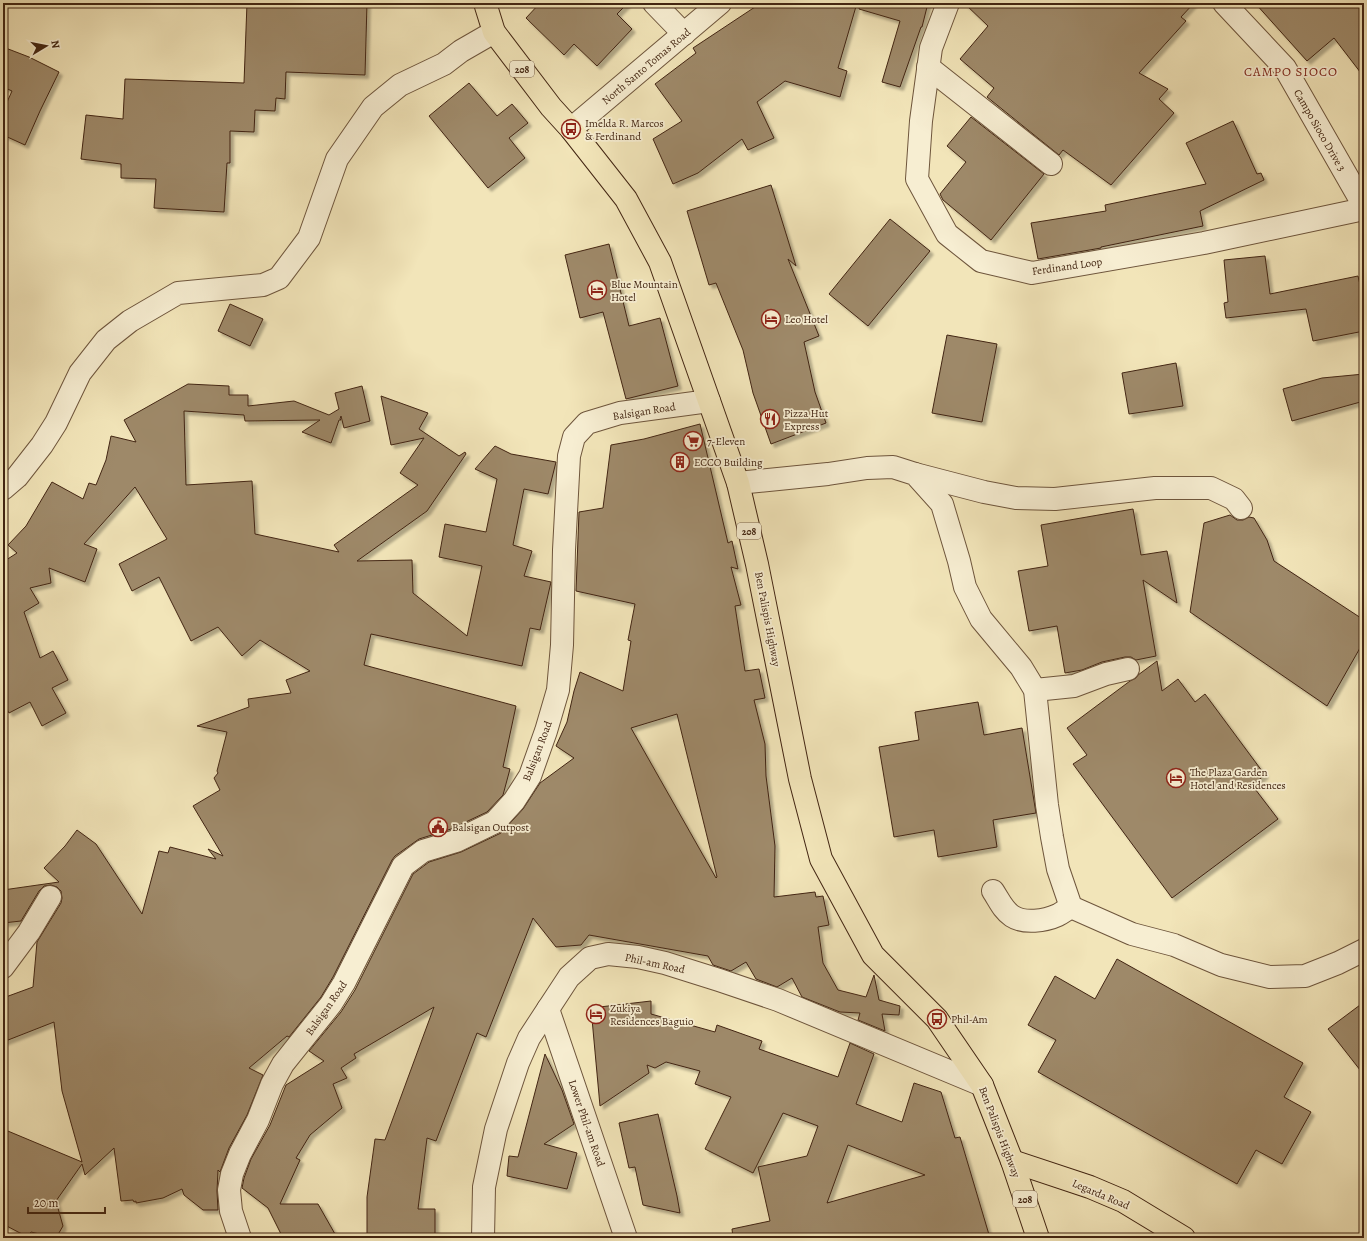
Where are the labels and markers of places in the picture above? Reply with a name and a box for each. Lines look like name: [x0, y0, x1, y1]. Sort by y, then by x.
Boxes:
place label: Imelda R. Marcos & Ferdinand: [585, 116, 664, 144]
bus stop icon: Imelda R. Marcos & Ferdinand: [560, 118, 582, 140]
place label: Blue Mountain Hotel: [611, 277, 678, 305]
hotel icon: Blue Mountain Hotel: [586, 279, 608, 301]
hotel icon: Leo Hotel: [760, 308, 782, 330]
place label: Leo Hotel: [785, 312, 828, 327]
place label: Pizza Hut Express: [784, 406, 829, 434]
restaurant icon: Pizza Hut Express: [759, 408, 781, 430]
supermarket icon: 7-Eleven: [682, 430, 704, 452]
place label: 7-Eleven: [707, 434, 745, 449]
building icon: ECCO Building: [669, 451, 691, 473]
place label: ECCO Building: [694, 455, 763, 470]
place label: The Plaza Garden Hotel and Residences: [1190, 765, 1286, 793]
hotel icon: The Plaza Garden Hotel and Residences: [1165, 767, 1187, 789]
public building icon: Balsigan Outpost: [427, 816, 449, 838]
place label: Balsigan Outpost: [452, 820, 530, 835]
place label: Zukiya Residences Baguio: [610, 1001, 694, 1029]
hotel icon: Zukiya Residences Baguio: [585, 1003, 607, 1025]
bus stop icon: Phil-Am: [926, 1008, 948, 1030]
place label: Phil-Am: [951, 1012, 988, 1027]

